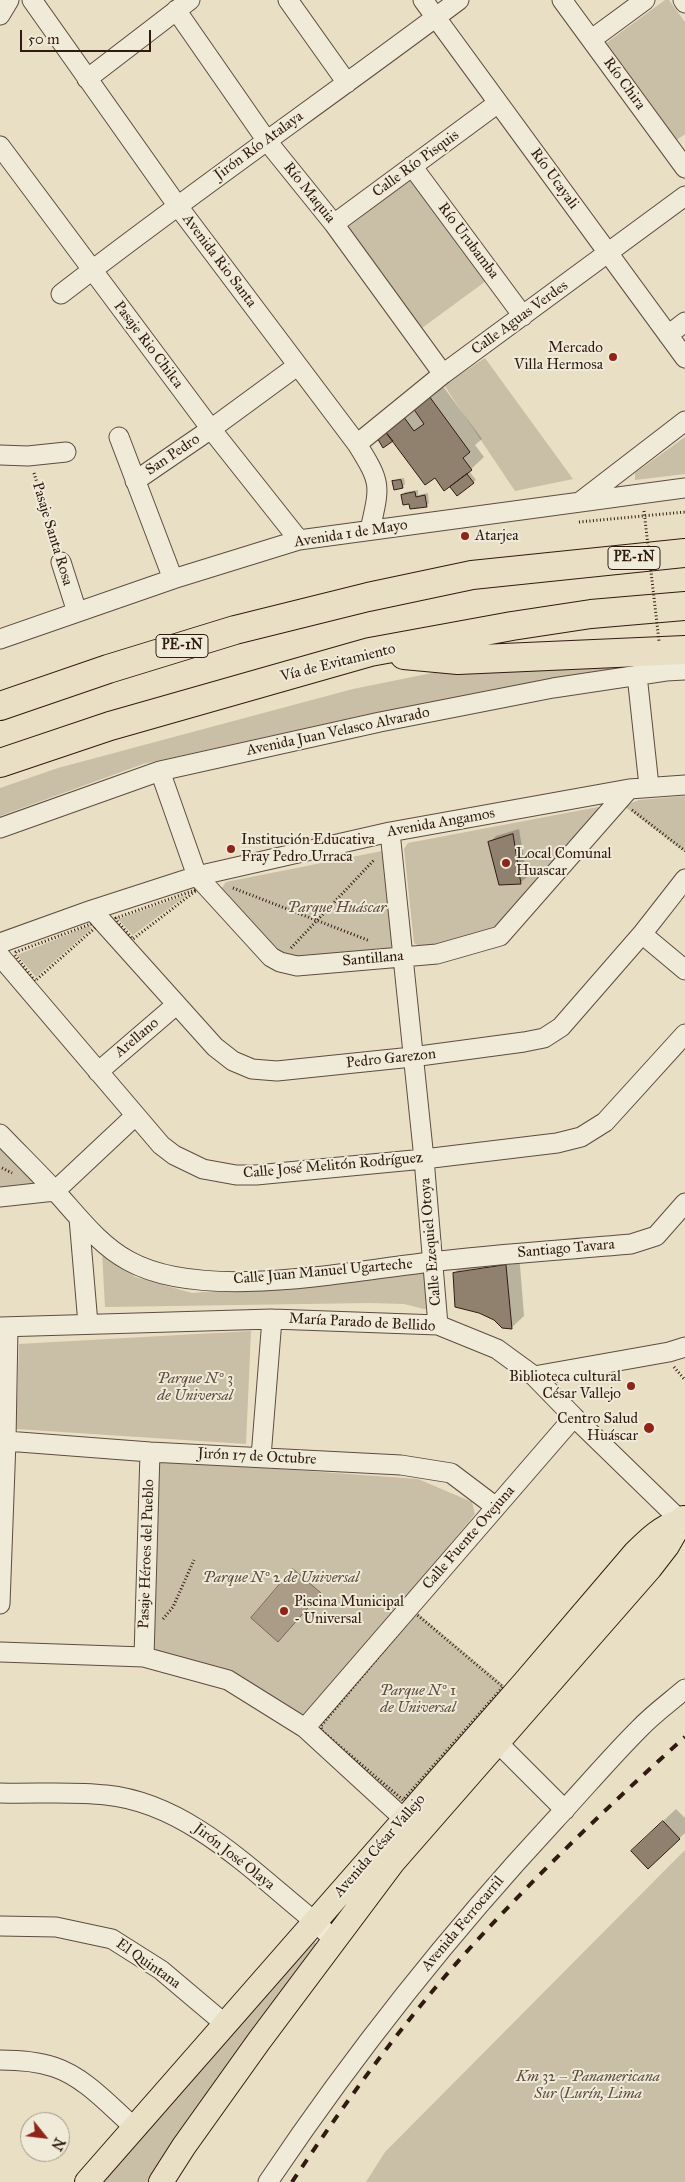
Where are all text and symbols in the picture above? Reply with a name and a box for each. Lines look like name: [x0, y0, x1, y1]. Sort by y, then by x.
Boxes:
scale bar: [22, 20, 154, 52]
text: 50 m: [28, 30, 60, 48]
street label: Río Chira: [599, 54, 649, 114]
street label: Jirón Río Atalaya: [211, 108, 307, 184]
street label: Calle Río Pisquis: [369, 127, 463, 201]
street label: Río Ucayali: [526, 145, 582, 213]
street label: Río Maquia: [279, 159, 339, 227]
street label: Río Urubamba: [434, 199, 502, 283]
street label: Avenida Rio Santa: [178, 211, 260, 311]
street label: Calle Aguas Verdes: [468, 277, 572, 359]
street label: Pasaje Rio Chilca: [109, 298, 187, 392]
place label: Mercado Villa Hermosa: [514, 339, 603, 374]
marker: Mercado Villa Hermosa: [607, 351, 619, 363]
street label: San Pedro: [142, 430, 204, 480]
street label: Pasaje Santa Rosa: [28, 480, 76, 588]
street label: Avenida 1 de Mayo: [293, 516, 409, 552]
place label: Atarjea: [475, 527, 518, 545]
marker: Atarjea: [459, 530, 471, 542]
road number: PE-1N: [608, 546, 660, 570]
road number: PE-1N: [156, 634, 208, 658]
street label: Vía de Evitamiento: [279, 640, 397, 686]
street label: Avenida Juan Velasco Alvarado: [245, 704, 431, 760]
street label: Avenida Angamos: [386, 805, 496, 841]
place label: Institución Educativa Fray Pedro Urraca: [241, 831, 375, 866]
marker: Institución Educativa Fray Pedro Urraca: [225, 843, 237, 855]
place label: Local Comunal Huascar: [516, 845, 612, 880]
marker: Local Comunal Huascar: [500, 857, 512, 869]
park label: Parque Huáscar: [287, 899, 387, 917]
street label: Santillana: [342, 947, 404, 971]
street label: Arellano: [111, 1014, 163, 1062]
street label: Pedro Garezon: [345, 1045, 437, 1073]
street label: Calle José Melitón Rodríguez: [242, 1149, 424, 1183]
street label: Calle Ezequiel Otoya: [416, 1177, 446, 1307]
street label: Santiago Tavara: [517, 1236, 615, 1262]
street label: Calle Juan Manuel Ugarteche: [233, 1255, 413, 1289]
street label: María Parado de Bellido: [288, 1310, 436, 1336]
place label: Biblioteca cultural César Vallejo: [509, 1368, 621, 1403]
park label: Parque Nº 3 de Universal: [157, 1370, 233, 1405]
marker: Biblioteca cultural César Vallejo: [625, 1380, 637, 1392]
place label: Centro Salud Huáscar: [557, 1410, 638, 1445]
marker: Centro Salud Huáscar: [642, 1421, 656, 1435]
street label: Jirón 17 de Octubre: [197, 1445, 317, 1469]
street label: Pasaje Héroes del Pueblo: [135, 1479, 159, 1629]
street label: Calle Fuente Ovejuna: [419, 1482, 519, 1594]
park label: Parque Nº 2 de Universal: [203, 1569, 359, 1587]
place label: Piscina Municipal - Universal: [294, 1593, 404, 1628]
marker: Piscina Municipal - Universal: [278, 1605, 290, 1617]
park label: Parque Nº 1 de Universal: [380, 1682, 456, 1717]
street label: Avenida César Vallejo: [330, 1791, 430, 1901]
street label: Jirón José Olaya: [190, 1820, 278, 1894]
street label: Avenida Ferrocarril: [418, 1873, 508, 1975]
street label: El Quintana: [112, 1935, 184, 1993]
park label: Km 32 – Panamericana Sur (Lurín, Lima: [516, 2068, 660, 2103]
north arrow: [20, 2112, 70, 2162]
text: N: [47, 2135, 68, 2153]

